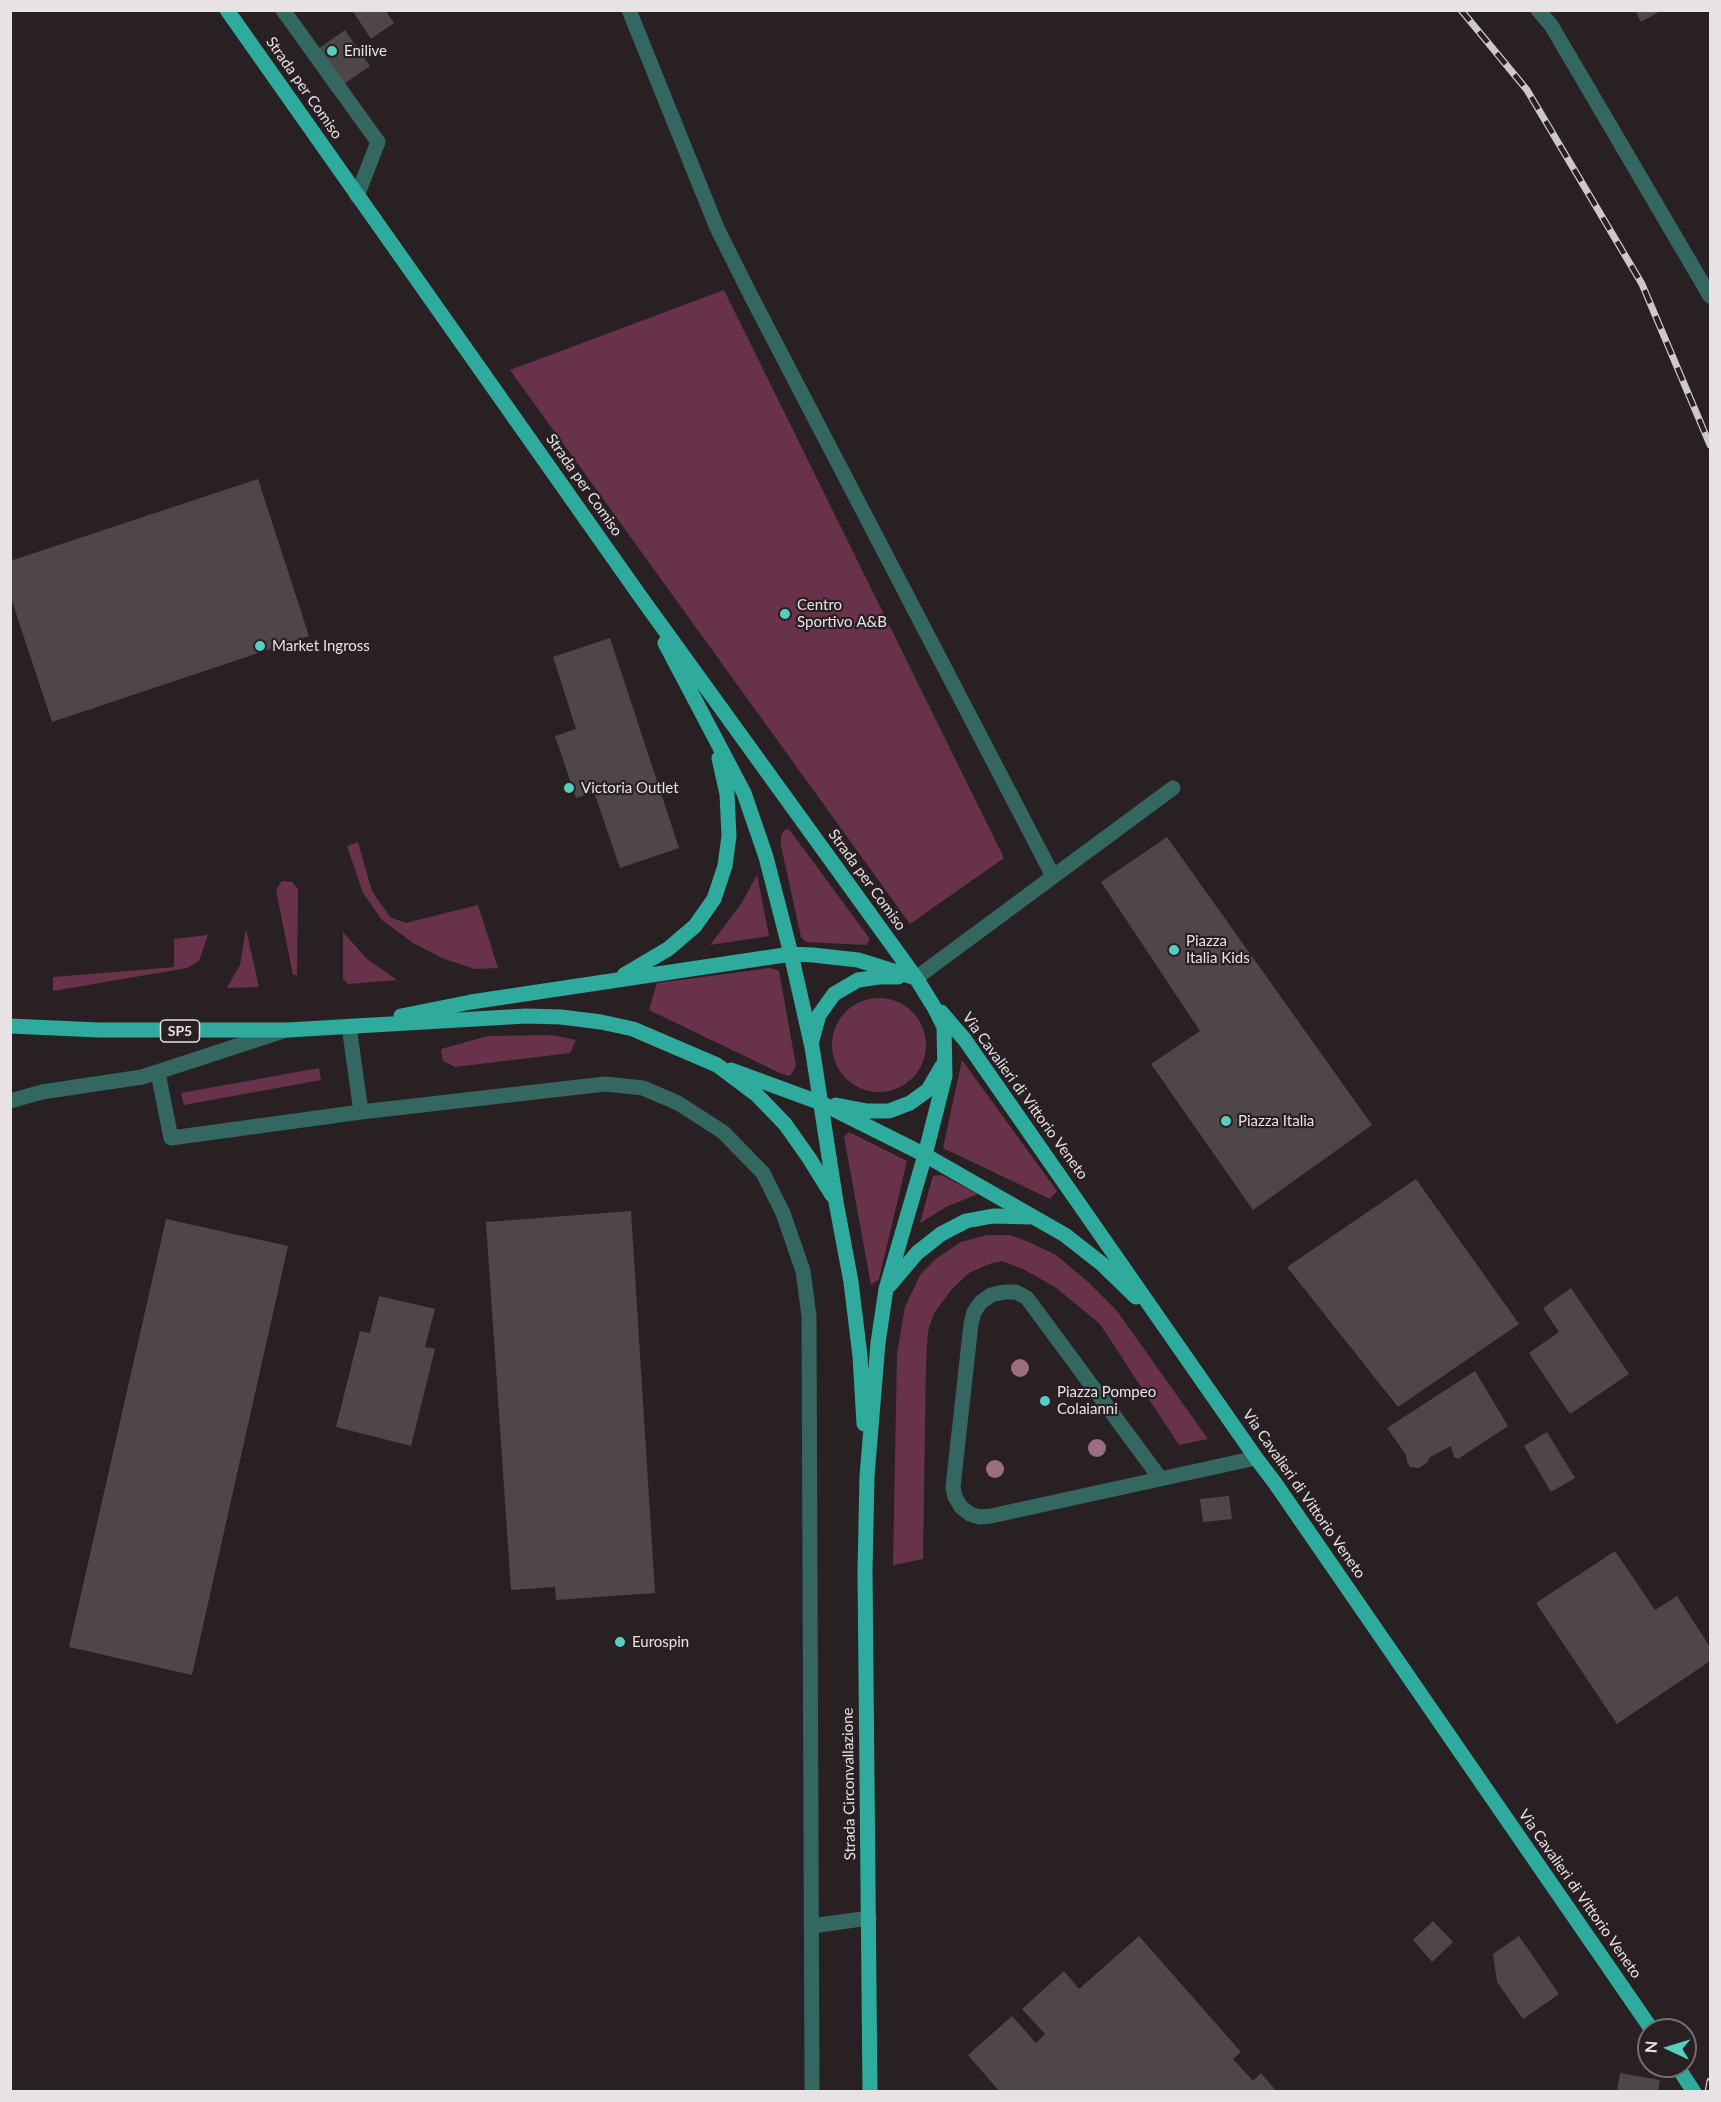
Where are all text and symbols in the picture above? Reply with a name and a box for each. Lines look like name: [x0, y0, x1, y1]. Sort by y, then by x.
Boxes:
street label: Strada per Comiso: [262, 33, 346, 143]
place label: Enilive: [344, 42, 387, 60]
marker: Enilive: [325, 44, 339, 58]
street label: Strada per Comiso: [542, 430, 626, 540]
place label: Centro Sportivo A&B: [797, 596, 887, 631]
marker: Centro Sportivo A&B: [778, 607, 792, 621]
place label: Market Ingross: [272, 637, 370, 655]
marker: Market Ingross: [253, 639, 267, 653]
place label: Victoria Outlet: [581, 779, 679, 797]
marker: Victoria Outlet: [562, 781, 576, 795]
street label: Strada per Comiso: [824, 826, 910, 934]
place label: Piazza Italia Kids: [1186, 932, 1250, 967]
marker: Piazza Italia Kids: [1167, 943, 1181, 957]
street label: Via Cavalieri di Vittorio Veneto: [958, 1009, 1092, 1183]
road number: SP5: [160, 1020, 200, 1042]
place label: Piazza Italia: [1238, 1112, 1314, 1130]
marker: Piazza Italia: [1219, 1114, 1233, 1128]
place label: Piazza Pompeo Colaianni: [1057, 1383, 1156, 1418]
marker: Piazza Pompeo Colaianni: [1038, 1394, 1052, 1408]
street label: Via Cavalieri di Vittorio Veneto: [1239, 1406, 1369, 1582]
place label: Eurospin: [632, 1633, 689, 1651]
marker: Eurospin: [613, 1635, 627, 1649]
street label: Strada Circonvallazione: [839, 1707, 859, 1861]
street label: Via Cavalieri di Vittorio Veneto: [1515, 1806, 1645, 1982]
north arrow: [1637, 2018, 1697, 2078]
text: N: [1641, 2040, 1660, 2054]

